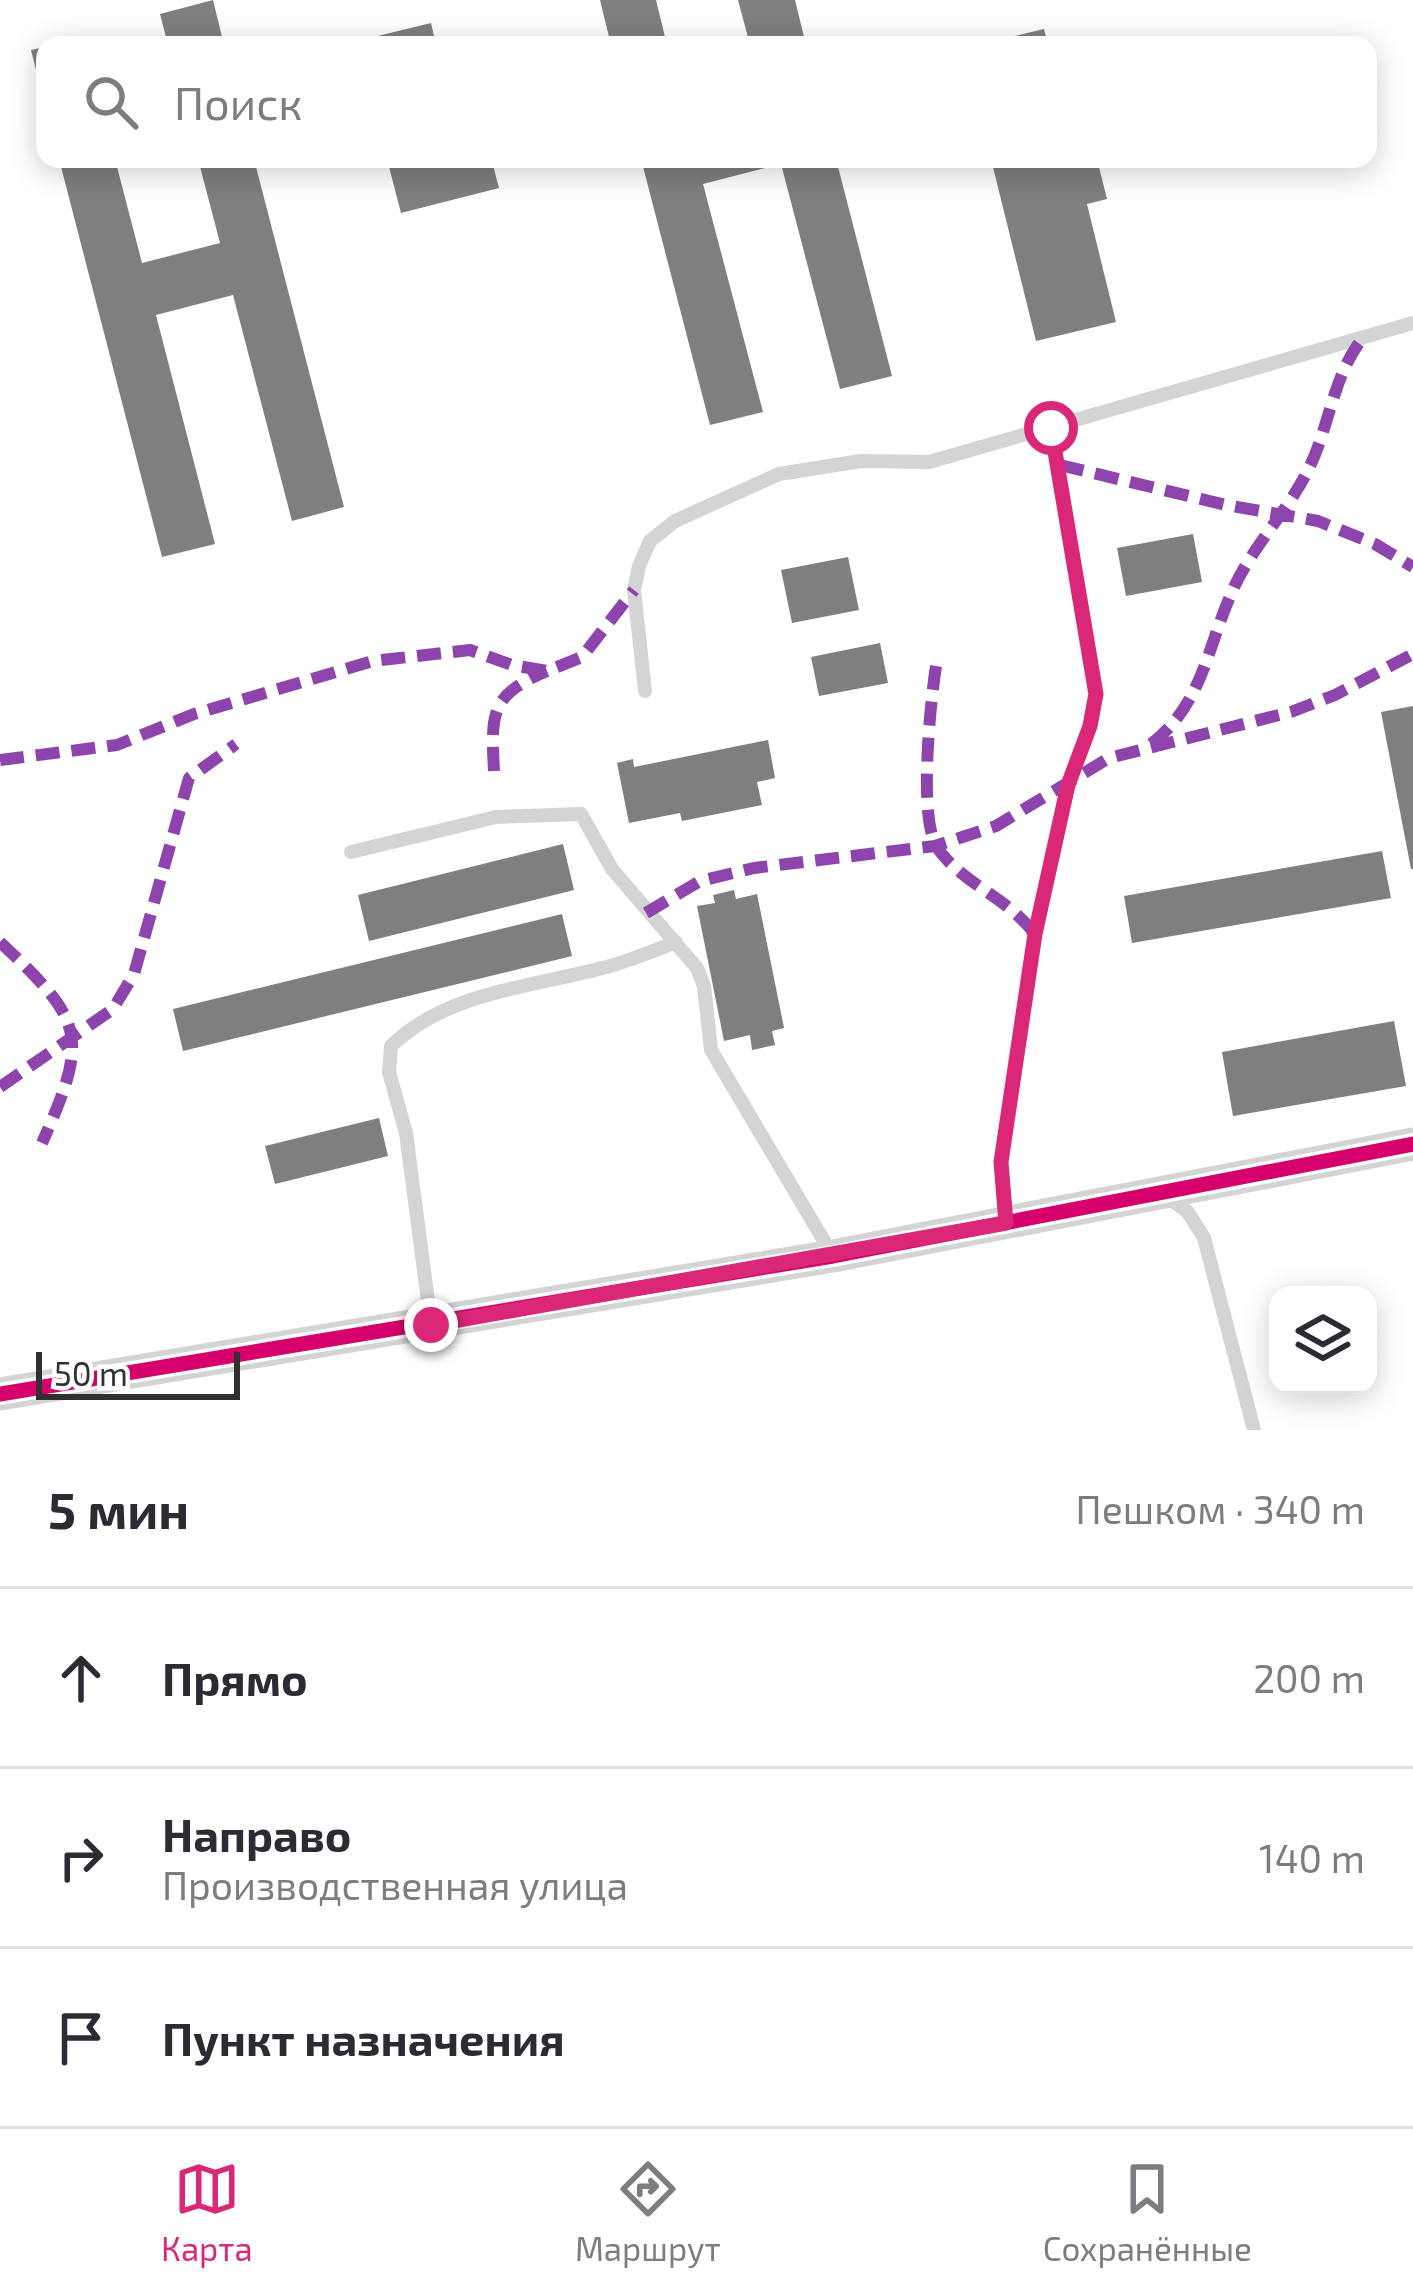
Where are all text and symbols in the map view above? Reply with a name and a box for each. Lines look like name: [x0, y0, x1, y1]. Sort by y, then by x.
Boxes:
search box: [36, 36, 1377, 168]
icon: search: [78, 69, 144, 135]
text: Поиск: [174, 75, 302, 129]
route start: [1024, 401, 1078, 455]
map controls: [1269, 1286, 1377, 1394]
button: layers: [1269, 1286, 1377, 1394]
route end: [404, 1298, 458, 1352]
scale bar: [36, 1346, 240, 1399]
text: 50 m: [54, 1353, 128, 1393]
text: 5 мин: [48, 1478, 189, 1539]
text: Пешком · 340 m: [1076, 1485, 1365, 1532]
icon: ahead: [48, 1645, 114, 1711]
text: Прямо: [162, 1651, 308, 1705]
text: 200 m: [1253, 1654, 1365, 1701]
text: Направо: [162, 1807, 351, 1861]
icon: right: [48, 1825, 114, 1891]
text: 140 m: [1259, 1834, 1365, 1881]
text: Производственная улица: [162, 1861, 628, 1908]
icon: arrive: [48, 2005, 114, 2071]
text: Пункт назначения: [162, 2011, 565, 2065]
tab: Карта: [161, 2156, 253, 2268]
tab: Маршрут: [575, 2156, 721, 2268]
tab: Сохранённые: [1043, 2156, 1252, 2268]

